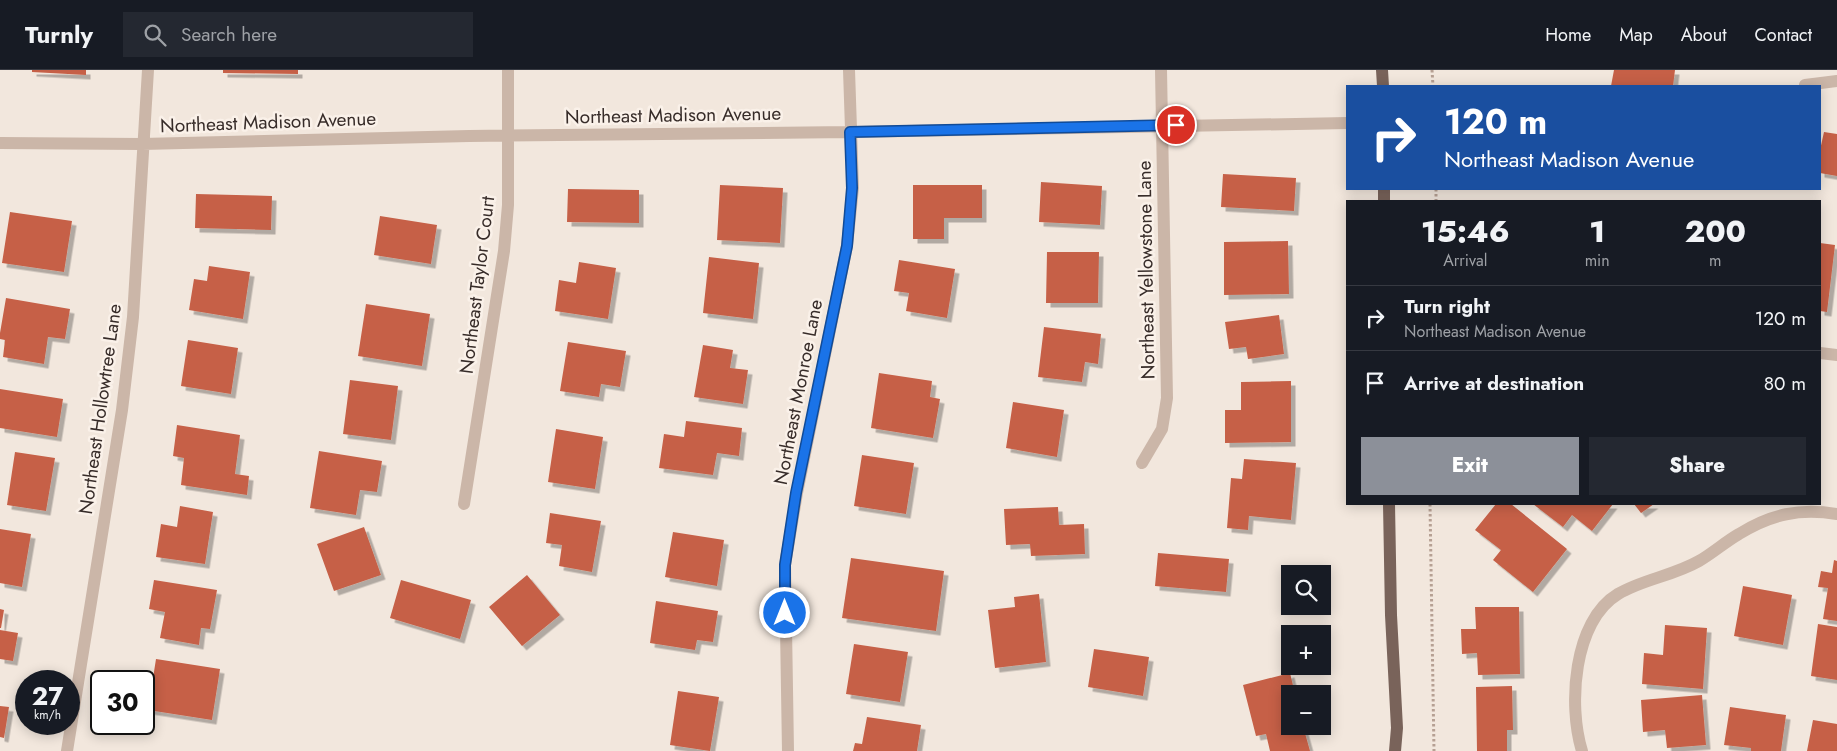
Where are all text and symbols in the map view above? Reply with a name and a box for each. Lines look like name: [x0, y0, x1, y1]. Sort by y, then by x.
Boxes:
search box: [123, 12, 473, 57]
text: Turnly: [25, 17, 93, 52]
icon: search: [141, 21, 169, 49]
text: Search here: [181, 21, 277, 48]
text: Home: [1545, 22, 1591, 48]
text: Map: [1619, 22, 1653, 48]
text: About: [1681, 22, 1726, 48]
text: Contact: [1754, 22, 1812, 48]
text: 120 m: [1444, 97, 1547, 147]
street label: Northeast Madison Avenue: [565, 100, 782, 130]
pin: [1155, 104, 1197, 146]
street label: Northeast Madison Avenue: [160, 105, 377, 139]
icon: right: [1361, 105, 1426, 170]
icon: arrive: [1162, 111, 1190, 139]
text: Northeast Madison Avenue: [1444, 143, 1694, 175]
street label: Northeast Yellowstone Lane: [1131, 160, 1161, 380]
street label: Northeast Taylor Court: [453, 194, 501, 375]
text: 15:46: [1421, 210, 1510, 253]
text: 1: [1589, 210, 1605, 253]
text: 200: [1685, 210, 1746, 253]
text: Arrival: [1443, 249, 1487, 272]
text: min: [1585, 249, 1610, 272]
text: m: [1709, 249, 1722, 272]
text: Turn right: [1404, 293, 1490, 320]
street label: Northeast Monroe Lane: [767, 297, 829, 487]
street label: Northeast Hollowtree Lane: [72, 302, 128, 516]
icon: right: [1361, 304, 1389, 332]
text: 120 m: [1755, 305, 1806, 332]
text: Northeast Madison Avenue: [1404, 320, 1586, 343]
icon: arrive: [1361, 369, 1389, 397]
text: Arrive at destination: [1404, 370, 1584, 397]
text: 80 m: [1764, 370, 1806, 397]
button: Exit: [1361, 437, 1579, 495]
button: Share: [1589, 437, 1806, 495]
map controls: [1281, 565, 1331, 735]
button: search: [1281, 565, 1331, 615]
position arrow: [758, 586, 810, 638]
button: +: [1281, 625, 1331, 675]
speed limit sign: 30: [90, 670, 155, 735]
text: 27: [32, 678, 63, 714]
button: −: [1281, 685, 1331, 735]
text: km/h: [34, 706, 61, 724]

